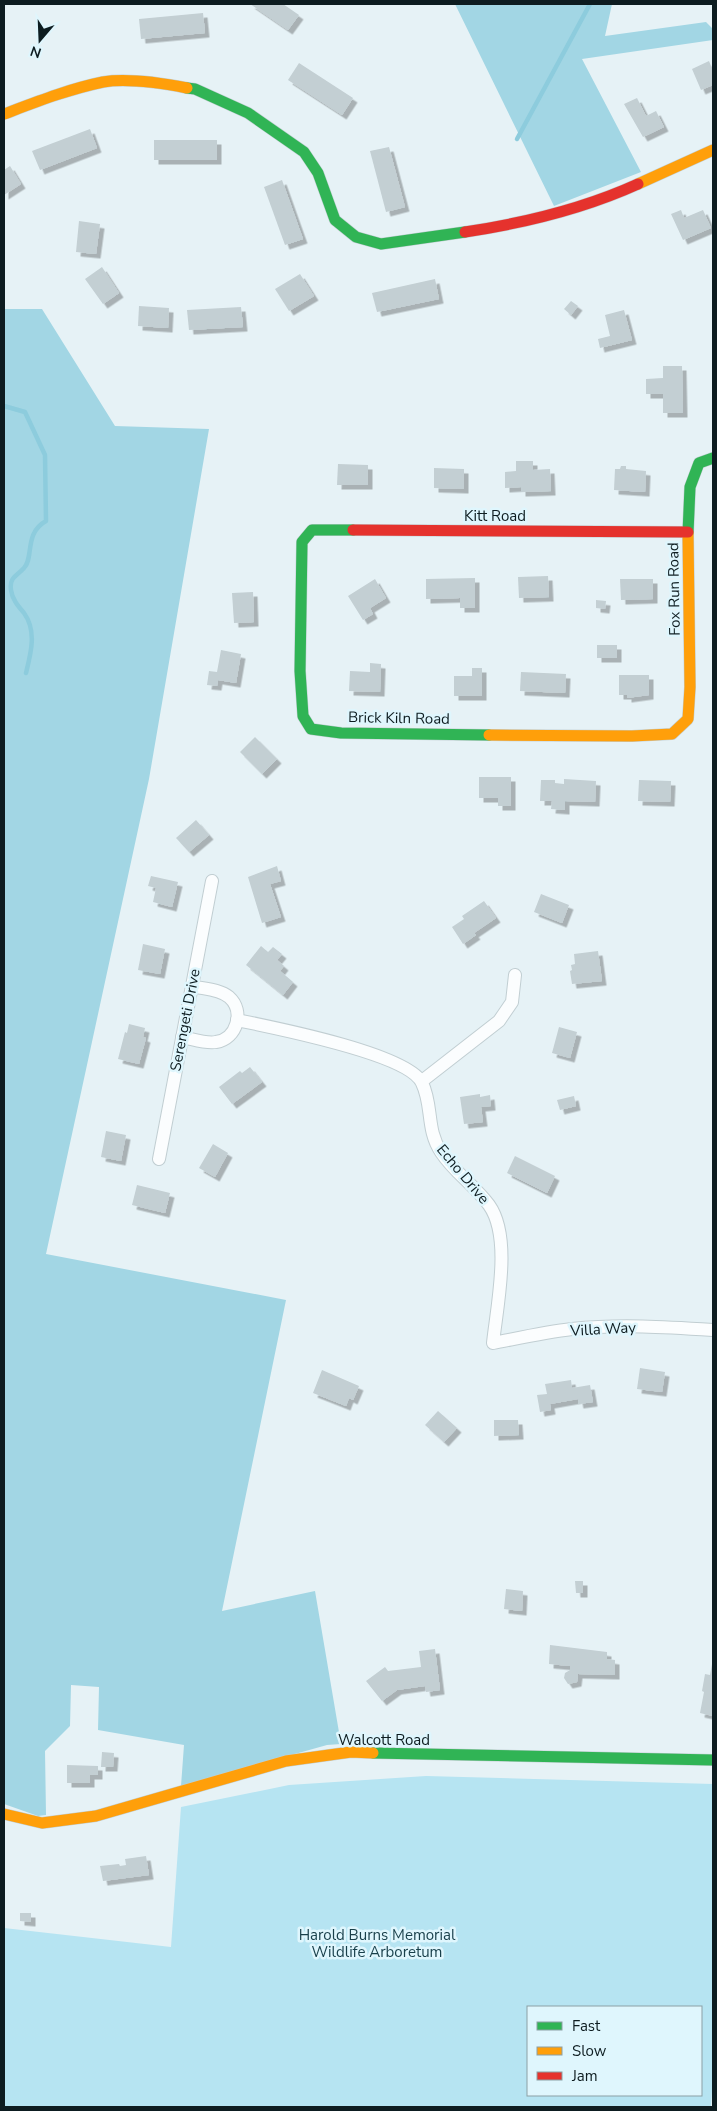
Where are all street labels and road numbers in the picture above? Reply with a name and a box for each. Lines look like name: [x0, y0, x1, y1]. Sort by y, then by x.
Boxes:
street label: Kitt Road: [464, 506, 526, 526]
street label: Fox Run Road: [663, 542, 685, 636]
street label: Brick Kiln Road: [348, 707, 450, 729]
street label: Serengeti Drive: [165, 967, 205, 1073]
street label: Echo Drive: [432, 1140, 494, 1208]
street label: Villa Way: [569, 1317, 637, 1341]
street label: Walcott Road: [338, 1730, 430, 1750]

